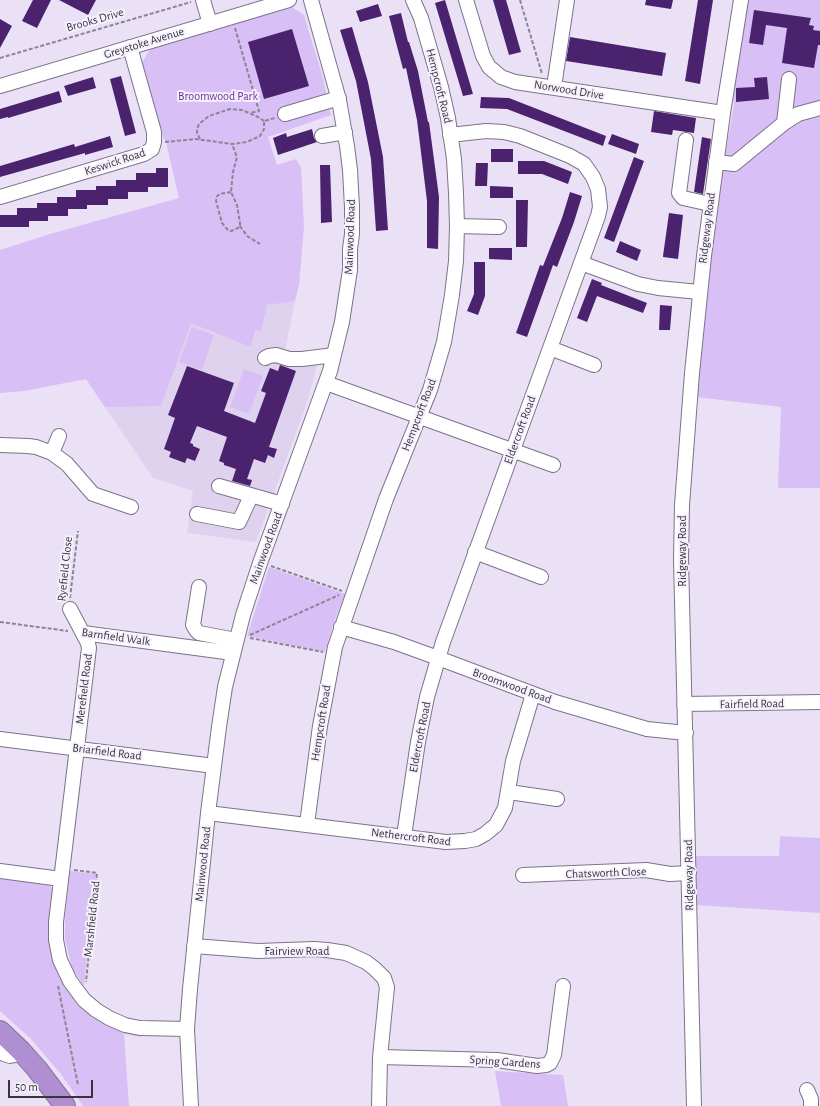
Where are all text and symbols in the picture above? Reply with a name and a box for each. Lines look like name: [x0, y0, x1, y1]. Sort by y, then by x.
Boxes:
street label: Brooks Drive: [65, 5, 125, 35]
street label: Greystoke Avenue: [102, 24, 186, 62]
street label: Hempcroft Road: [423, 47, 455, 125]
street label: Norwood Drive: [533, 77, 605, 103]
park label: Broomwood Park: [178, 89, 258, 103]
street label: Keswick Road: [83, 145, 147, 179]
street label: Ridgeway Road: [696, 192, 718, 264]
street label: Mainwood Road: [341, 199, 359, 275]
street label: Hempcroft Road: [399, 377, 439, 453]
street label: Eldercroft Road: [501, 394, 539, 466]
street label: Mainwood Road: [246, 510, 286, 586]
street label: Ridgeway Road: [675, 515, 689, 587]
street label: Ryefield Close: [54, 536, 76, 602]
street label: Barnfield Walk: [81, 625, 151, 649]
street label: Merefield Road: [73, 653, 95, 725]
street label: Broomwood Road: [471, 665, 553, 707]
street label: Hempcroft Road: [308, 684, 334, 762]
street label: Fairfield Road: [720, 696, 784, 712]
street label: Eldercroft Road: [406, 700, 434, 774]
street label: Briarfield Road: [72, 741, 142, 763]
street label: Nethercroft Road: [370, 825, 452, 849]
street label: Mainwood Road: [192, 826, 214, 902]
street label: Ridgeway Road: [681, 839, 697, 911]
street label: Chatsworth Close: [565, 864, 647, 882]
street label: Marshfield Road: [81, 880, 103, 958]
street label: Fairview Road: [265, 944, 329, 958]
street label: Spring Gardens: [469, 1052, 541, 1072]
scale bar: [10, 1072, 95, 1098]
text: 50 m: [15, 1081, 38, 1093]

